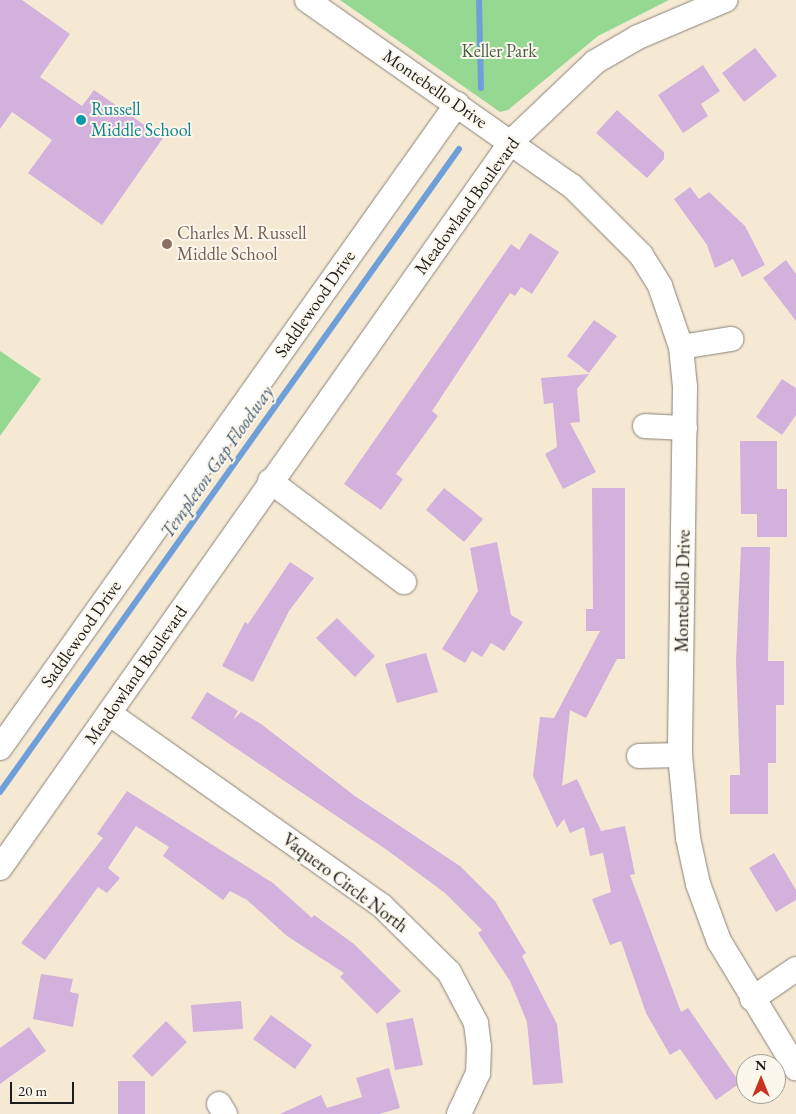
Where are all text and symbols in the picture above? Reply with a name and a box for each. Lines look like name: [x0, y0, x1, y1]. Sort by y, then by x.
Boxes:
park label: Keller Park: [461, 40, 537, 62]
street label: Montebello Drive: [378, 45, 492, 133]
place label: Russell Middle School: [91, 99, 192, 142]
marker: Russell Middle School: [75, 114, 87, 126]
street label: Meadowland Boulevard: [410, 133, 524, 279]
place label: Charles M. Russell Middle School: [177, 223, 307, 266]
marker: Charles M. Russell Middle School: [161, 238, 173, 250]
street label: Saddlewood Drive: [270, 246, 360, 362]
water label: Templeton Gap Floodway: [156, 382, 278, 542]
street label: Montebello Drive: [671, 529, 695, 653]
street label: Saddlewood Drive: [36, 576, 126, 692]
street label: Meadowland Boulevard: [80, 602, 192, 748]
street label: Vaquero Circle North: [278, 829, 412, 937]
north arrow: [736, 1054, 786, 1104]
text: N: [755, 1056, 767, 1074]
scale bar: [12, 1072, 76, 1104]
text: 20 m: [18, 1081, 47, 1100]

